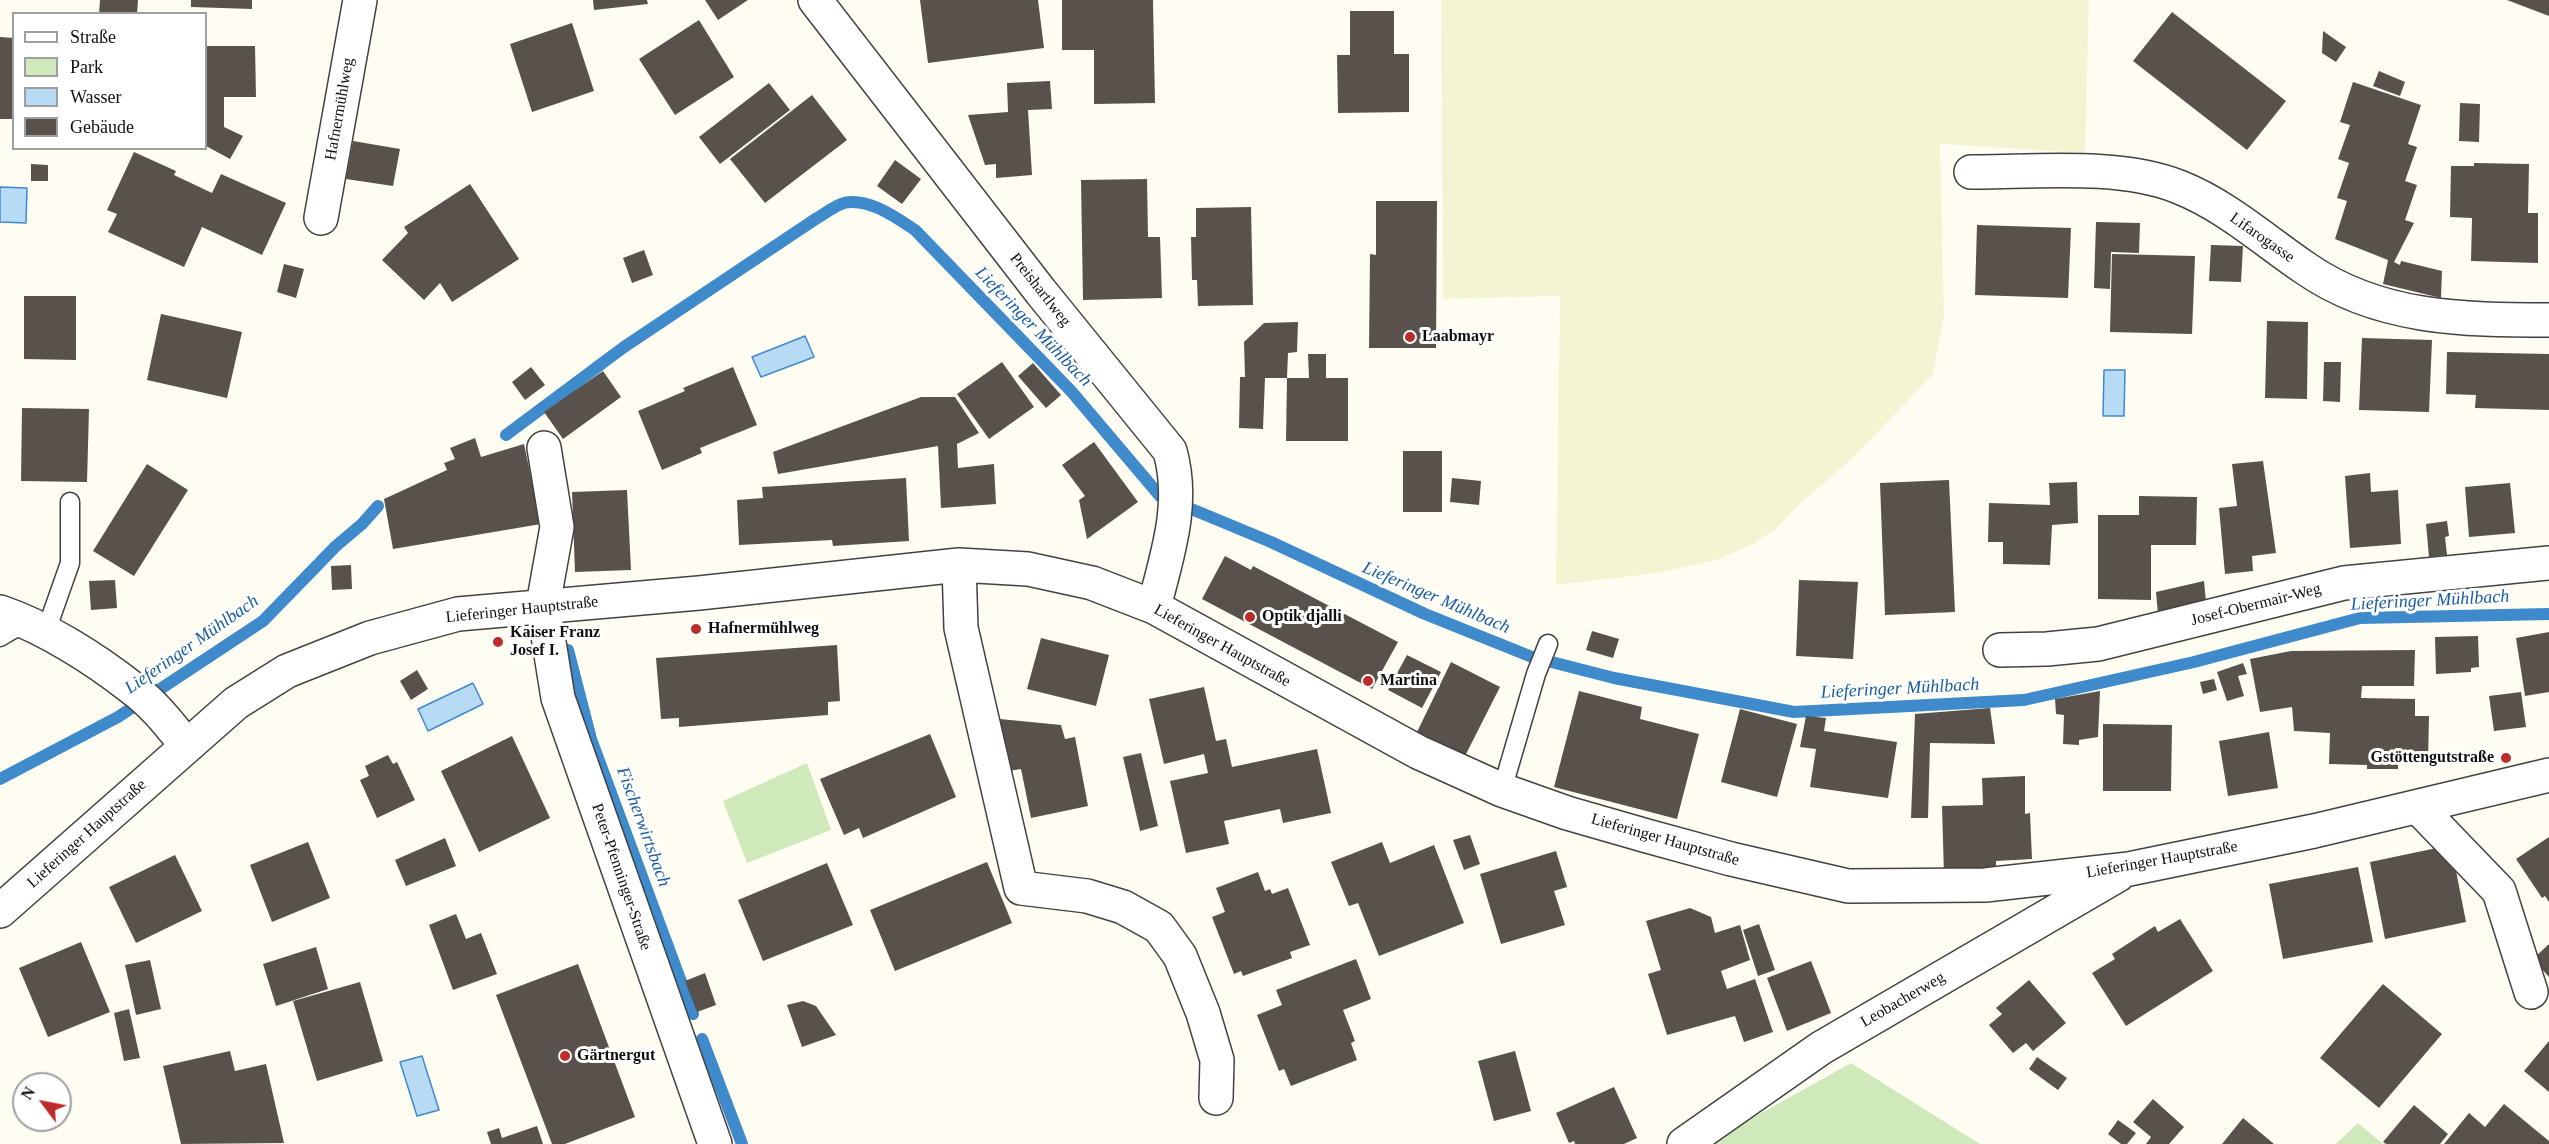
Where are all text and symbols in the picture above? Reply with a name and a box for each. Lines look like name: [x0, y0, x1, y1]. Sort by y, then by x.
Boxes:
legend: [12, 12, 207, 150]
text: Straße: [70, 27, 116, 47]
street label: Hafnermühlweg: [322, 56, 358, 162]
text: Park: [70, 57, 103, 77]
text: Wasser: [70, 87, 122, 107]
text: Gebäude: [70, 117, 134, 137]
street label: Lifarogasse: [2226, 209, 2298, 267]
street label: Preishartlweg: [1005, 249, 1075, 331]
water label: Lieferinger Mühlbach: [970, 262, 1096, 392]
place label: Laabmayr: [1422, 327, 1494, 347]
marker: Laabmayr: [1403, 330, 1417, 344]
water label: Lieferinger Mühlbach: [1359, 557, 1513, 639]
street label: Josef-Obermair-Weg: [2189, 580, 2323, 630]
water label: Lieferinger Mühlbach: [2350, 586, 2510, 616]
water label: Lieferinger Mühlbach: [121, 591, 263, 699]
street label: Lieferinger Hauptstraße: [445, 592, 599, 628]
street label: Lieferinger Hauptstraße: [1150, 600, 1294, 692]
place label: Optik djalli: [1262, 607, 1342, 627]
marker: Optik djalli: [1243, 610, 1257, 624]
place label: Hafnermühlweg: [708, 619, 819, 639]
marker: Hafnermühlweg: [689, 622, 703, 636]
place label: Kaiser Franz Josef I.: [510, 623, 600, 661]
marker: Kaiser Franz Josef I.: [491, 635, 505, 649]
place label: Martina: [1380, 671, 1437, 691]
marker: Martina: [1361, 674, 1375, 688]
water label: Lieferinger Mühlbach: [1820, 674, 1980, 704]
place label: Gstöttengutstraße: [2370, 748, 2494, 768]
marker: Gstöttengutstraße: [2499, 751, 2513, 765]
water label: Fischerwirtsbach: [611, 764, 675, 890]
street label: Lieferinger Hauptstraße: [24, 776, 150, 892]
street label: Peter-Pfenninger-Straße: [587, 801, 655, 953]
street label: Lieferinger Hauptstraße: [1589, 810, 1741, 870]
street label: Lieferinger Hauptstraße: [2085, 837, 2239, 883]
street label: Leobacherweg: [1857, 968, 1949, 1032]
place label: Gärtnergut: [577, 1046, 655, 1066]
marker: Gärtnergut: [558, 1049, 572, 1063]
north arrow: [12, 1072, 72, 1132]
text: N: [18, 1084, 38, 1103]

